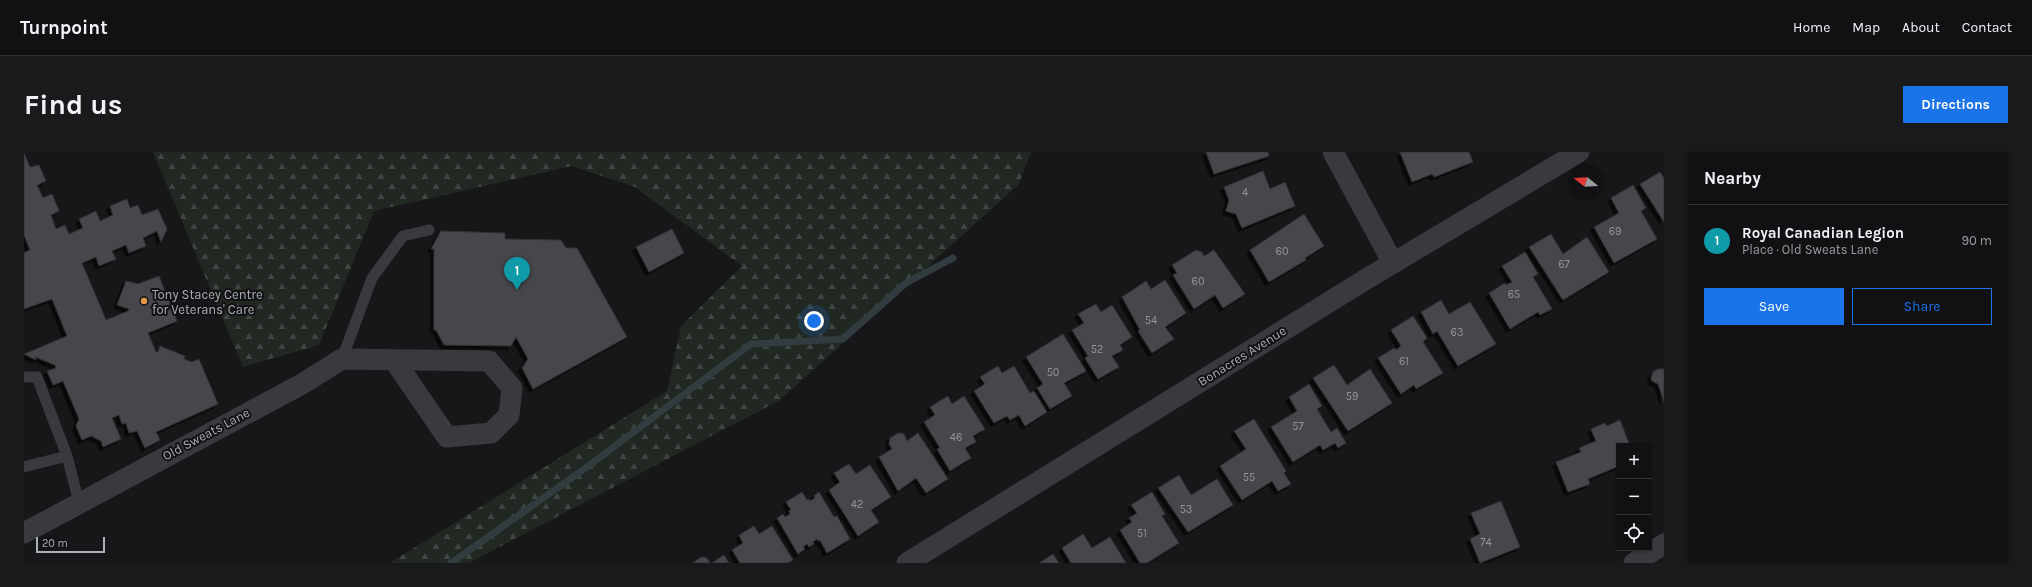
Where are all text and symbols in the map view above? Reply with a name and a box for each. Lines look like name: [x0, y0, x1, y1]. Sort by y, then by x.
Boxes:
text: Turnpoint: [20, 17, 108, 39]
text: Home: [1793, 19, 1830, 36]
text: Map: [1852, 19, 1880, 36]
text: About: [1902, 19, 1940, 36]
text: Contact: [1962, 19, 2012, 36]
button: Directions: [1903, 86, 2008, 123]
text: Find us: [24, 88, 123, 121]
north arrow: [1568, 164, 1604, 200]
text: Nearby: [1704, 168, 1761, 188]
house number: 4: [1242, 186, 1248, 199]
text: Royal Canadian Legion: [1742, 224, 1904, 242]
house number: 69: [1609, 225, 1621, 238]
text: 1: [1715, 233, 1719, 248]
text: 90 m: [1961, 233, 1992, 248]
text: Place · Old Sweats Lane: [1742, 242, 1878, 257]
house number: 60: [1276, 245, 1288, 258]
pin: 1: [504, 257, 530, 290]
house number: 67: [1558, 258, 1570, 271]
house number: 60: [1192, 275, 1204, 288]
place label: Tony Stacey Centre for Veterans' Care: [152, 287, 263, 317]
house number: 65: [1508, 288, 1520, 301]
button: Save: [1704, 288, 1844, 325]
button: Share: [1852, 288, 1992, 325]
marker: Tony Stacey Centre for Veterans' Care: [139, 296, 149, 306]
your location: [804, 311, 824, 331]
house number: 54: [1145, 314, 1157, 327]
street label: Bonacres Avenue: [1195, 323, 1289, 389]
house number: 63: [1451, 326, 1463, 339]
house number: 52: [1091, 343, 1103, 356]
house number: 61: [1399, 355, 1409, 368]
house number: 50: [1047, 366, 1059, 379]
house number: 59: [1346, 390, 1358, 403]
street label: Old Sweats Lane: [160, 405, 252, 463]
house number: 57: [1292, 420, 1304, 433]
house number: 46: [950, 431, 962, 444]
map controls: [1616, 443, 1652, 551]
button: +: [1616, 443, 1652, 479]
house number: 55: [1243, 471, 1255, 484]
button: −: [1616, 479, 1652, 515]
house number: 42: [851, 498, 863, 511]
house number: 53: [1180, 503, 1192, 516]
button: locate: [1616, 515, 1652, 551]
house number: 51: [1137, 527, 1147, 540]
scale bar: [36, 535, 105, 554]
house number: 74: [1480, 536, 1492, 549]
text: 20 m: [42, 537, 68, 550]

